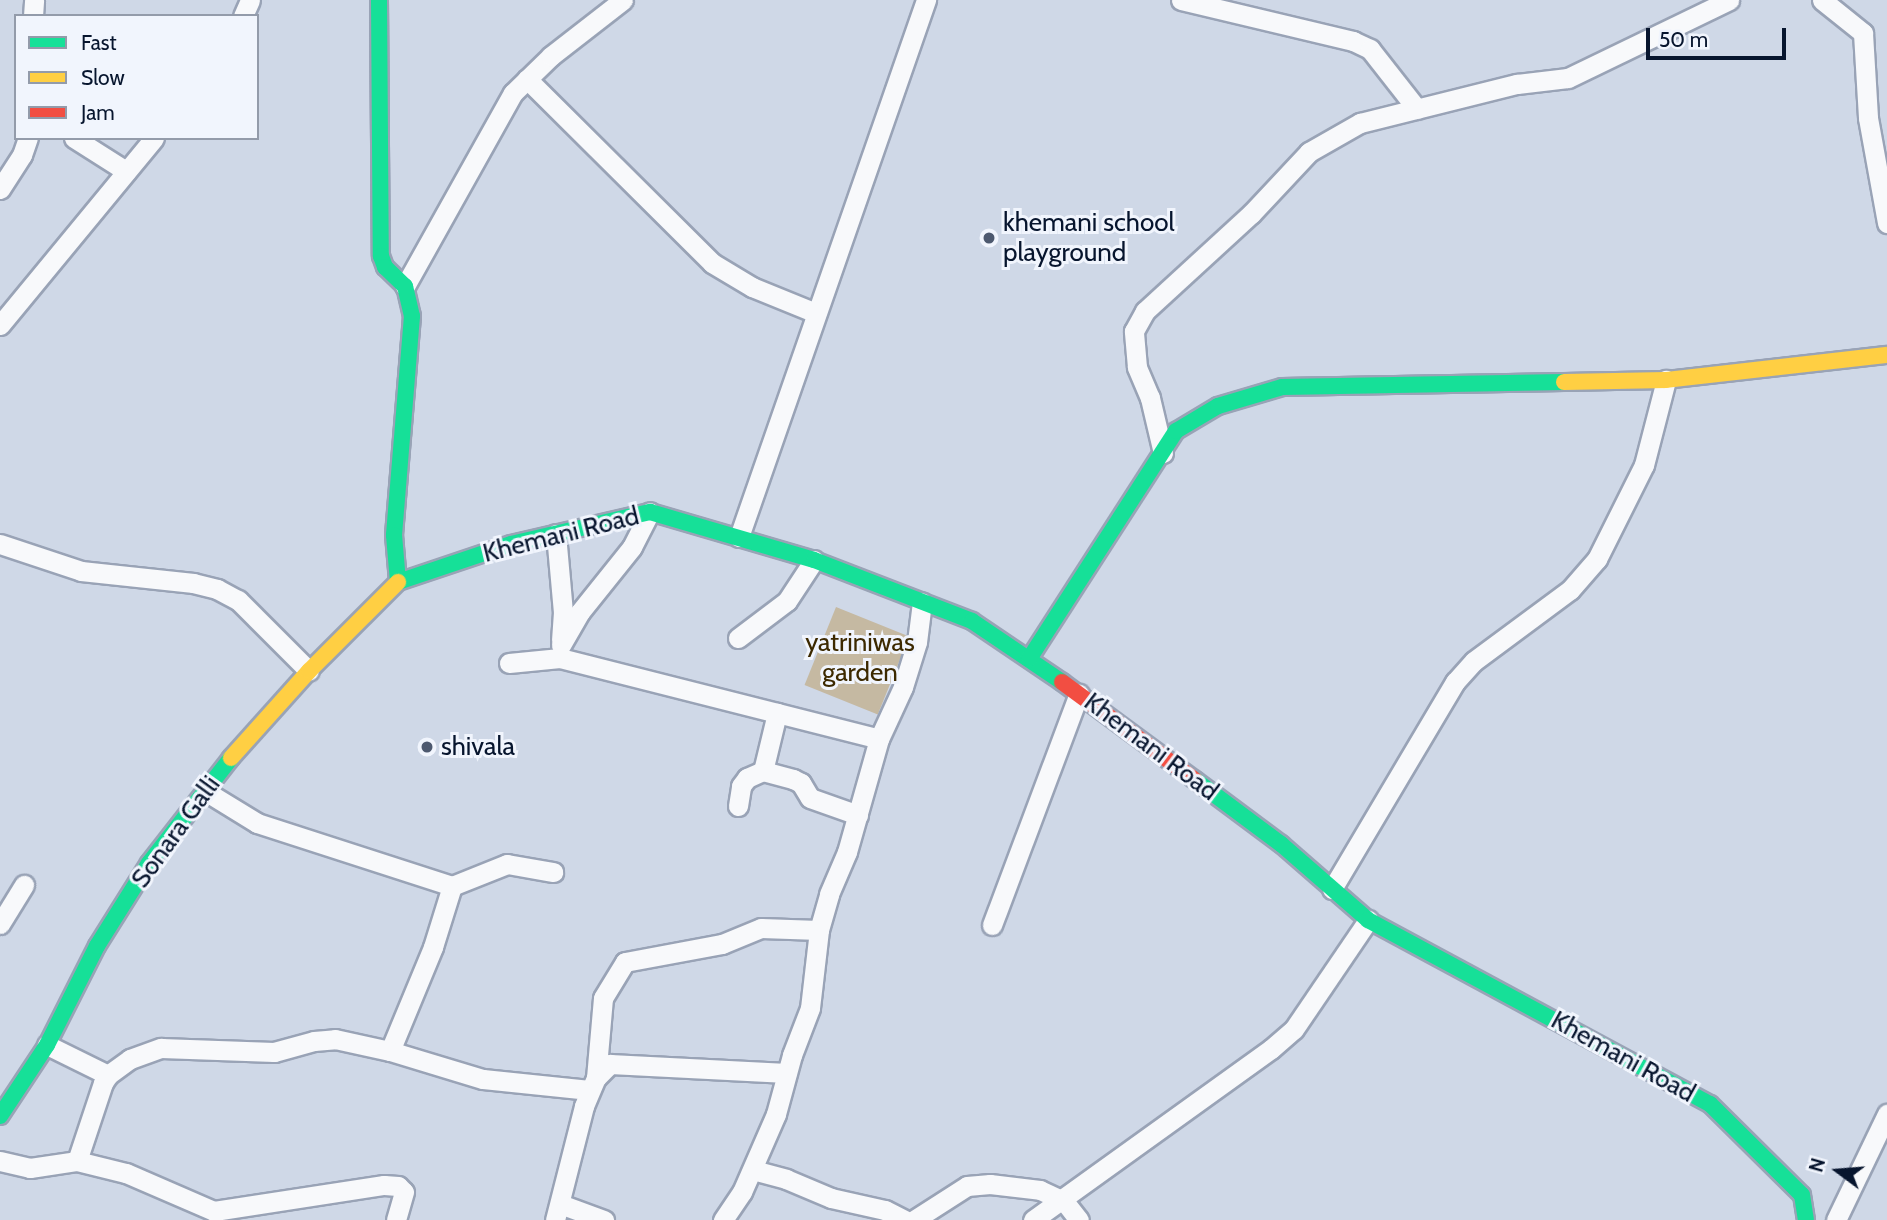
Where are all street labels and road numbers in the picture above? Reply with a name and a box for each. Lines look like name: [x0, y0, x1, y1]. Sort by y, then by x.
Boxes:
street label: Khemani Road: [480, 501, 642, 569]
street label: Khemani Road: [1078, 686, 1224, 808]
street label: Sonara Galli: [125, 770, 227, 894]
street label: Khemani Road: [1546, 1005, 1700, 1109]

